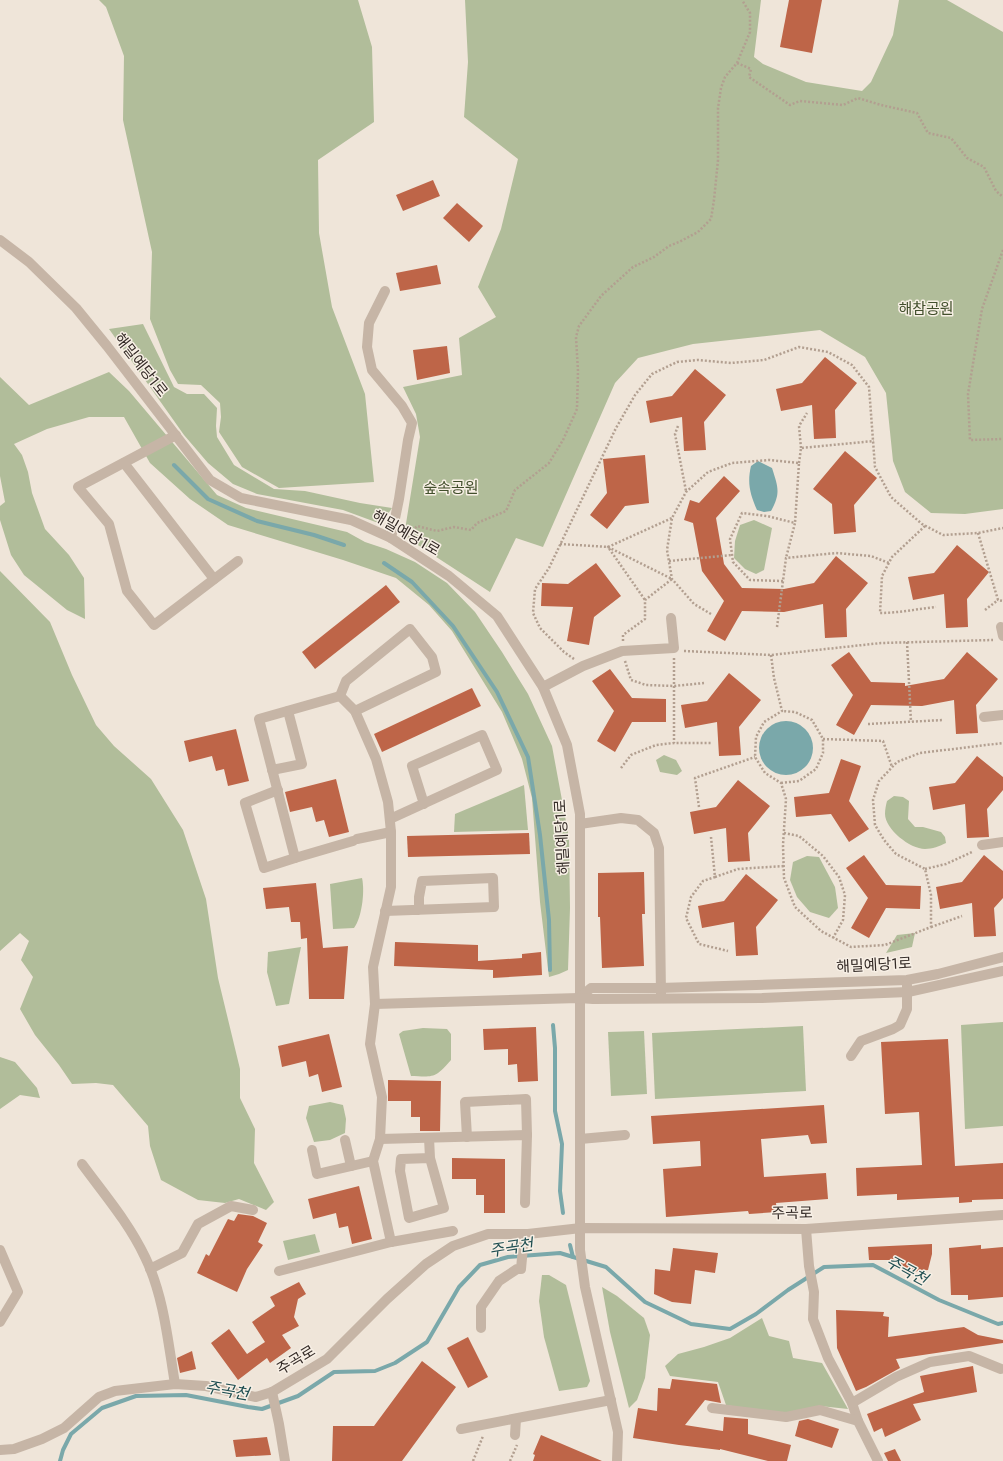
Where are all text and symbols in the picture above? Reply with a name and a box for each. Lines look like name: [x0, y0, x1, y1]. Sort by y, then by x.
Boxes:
park label: 해참공원: [898, 298, 954, 320]
street label: 해밀예당1로: [109, 328, 173, 402]
park label: 숲속공원: [423, 477, 479, 499]
street label: 해밀예당1로: [368, 505, 444, 561]
street label: 해밀예당1로: [549, 799, 575, 875]
street label: 해밀예당1로: [836, 952, 912, 978]
street label: 주곡로: [771, 1202, 813, 1224]
water label: 주곡천: [487, 1232, 537, 1262]
water label: 주곡천: [882, 1250, 934, 1292]
street label: 주곡로: [273, 1340, 319, 1380]
water label: 주곡천: [203, 1375, 253, 1406]

